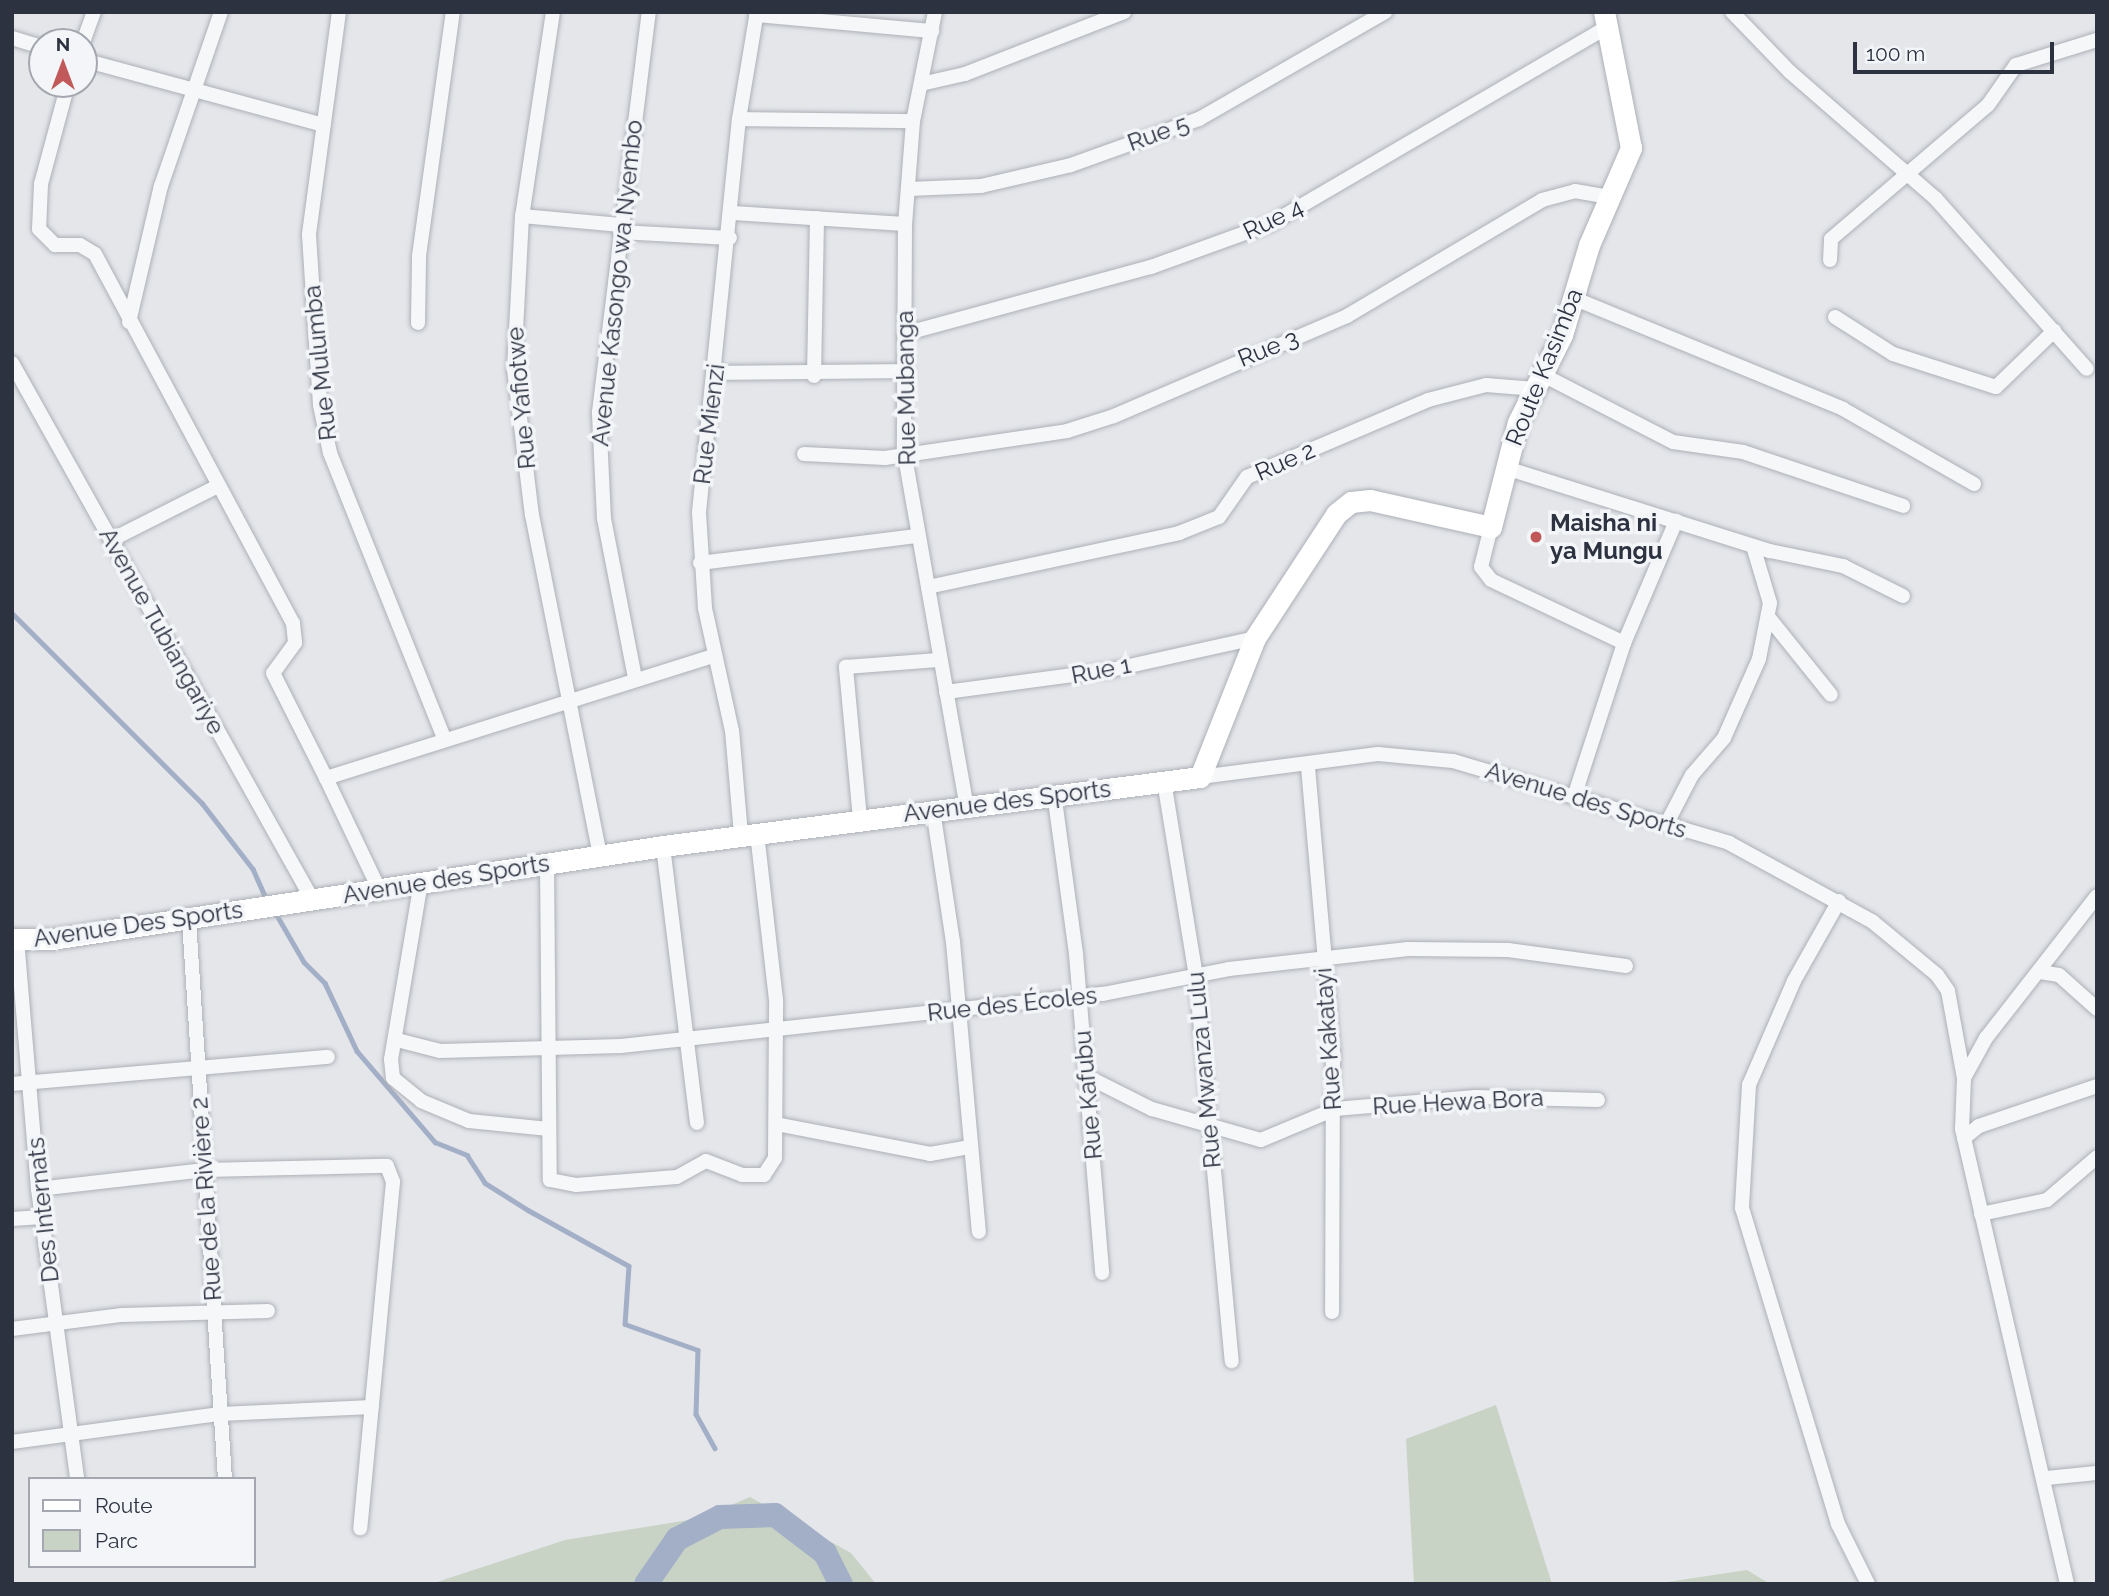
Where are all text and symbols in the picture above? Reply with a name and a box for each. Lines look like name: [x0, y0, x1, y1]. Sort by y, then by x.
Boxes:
north arrow: [28, 28, 98, 98]
scale bar: [1857, 28, 2058, 72]
text: N: [56, 33, 70, 55]
text: 100 m: [1866, 41, 1925, 66]
street label: Rue 5: [1123, 109, 1193, 157]
street label: Avenue Kasongo wa Nyembo: [586, 118, 648, 448]
street label: Rue 4: [1238, 192, 1308, 246]
street label: Rue Mulumba: [298, 284, 342, 442]
street label: Route Kasimba: [1499, 284, 1589, 450]
street label: Rue Mubanga: [890, 310, 922, 466]
street label: Rue 3: [1234, 323, 1302, 373]
street label: Rue Yafiotwe: [500, 325, 542, 471]
street label: Rue Mienzi: [687, 362, 731, 486]
street label: Rue 2: [1251, 435, 1319, 487]
place label: Maisha ni ya Mungu: [1550, 509, 1663, 565]
street label: Avenue Tubiangariye: [93, 522, 231, 740]
marker: Maisha ni ya Mungu: [1528, 529, 1544, 545]
street label: Rue 1: [1069, 650, 1133, 690]
street label: Avenue des Sports: [1482, 756, 1690, 844]
street label: Avenue des Sports: [902, 774, 1112, 828]
street label: Avenue des Sports: [341, 848, 551, 910]
street label: Avenue Des Sports: [32, 895, 244, 953]
street label: Rue Kakatayi: [1309, 967, 1347, 1111]
street label: Rue Mwanza Lulu: [1181, 970, 1227, 1170]
street label: Rue des Écoles: [926, 981, 1098, 1027]
street label: Rue Kafubu: [1068, 1029, 1108, 1161]
street label: Rue Hewa Bora: [1372, 1083, 1544, 1121]
street label: Rue de la Rivière 2: [185, 1096, 227, 1302]
street label: Des Internats: [21, 1136, 65, 1284]
legend: [28, 1477, 256, 1568]
text: Route: [95, 1493, 153, 1518]
text: Parc: [95, 1528, 138, 1553]

